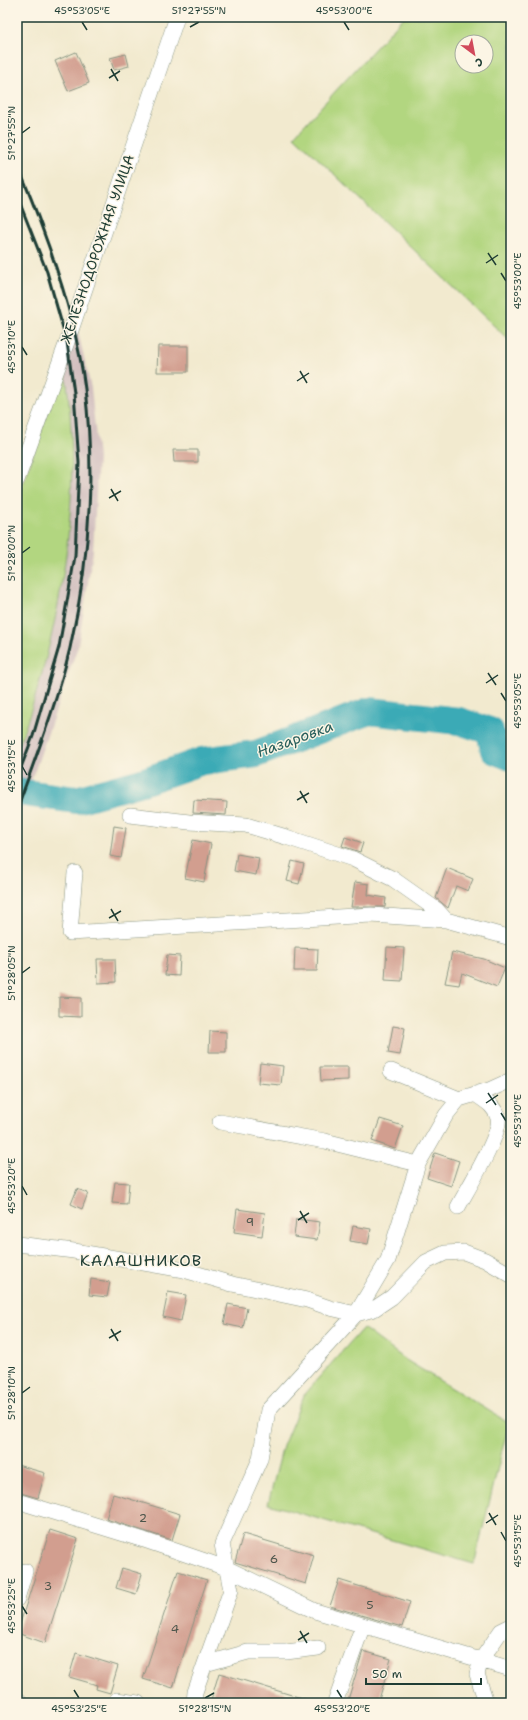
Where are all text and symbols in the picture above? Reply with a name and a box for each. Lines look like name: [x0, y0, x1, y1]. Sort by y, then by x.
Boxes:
text: 45°53'05"E: [54, 4, 110, 17]
text: 51°27'55"N: [172, 4, 226, 17]
text: 45°53'00"E: [316, 4, 372, 17]
north arrow: [454, 34, 494, 74]
text: С: [472, 54, 486, 70]
text: 51°27'55"N: [5, 106, 18, 160]
street label: ЖЕЛЕЗНОДОРОЖНАЯ УЛИЦА: [56, 152, 138, 346]
text: 45°53'00"E: [511, 253, 524, 309]
text: 45°53'10"E: [5, 320, 18, 374]
text: 51°28'00"N: [5, 525, 18, 581]
text: 45°53'05"E: [511, 673, 524, 729]
water label: Назаровка: [254, 716, 336, 762]
text: 45°53'15"E: [5, 739, 18, 793]
text: 51°28'05"N: [5, 945, 18, 1001]
text: 45°53'10"E: [511, 1094, 524, 1148]
text: 45°53'20"E: [5, 1158, 18, 1214]
house number: 9: [246, 1214, 254, 1230]
district label: КАЛАШНИКОВ: [80, 1250, 202, 1271]
text: 51°28'10"N: [5, 1366, 18, 1420]
house number: 2: [139, 1510, 147, 1526]
text: 45°53'15"E: [511, 1514, 524, 1568]
house number: 6: [270, 1551, 278, 1567]
text: 45°53'25"E: [5, 1578, 18, 1634]
house number: 3: [44, 1578, 52, 1594]
house number: 5: [366, 1597, 374, 1613]
house number: 4: [171, 1621, 179, 1637]
scale bar: [366, 1660, 481, 1686]
text: 50 m: [372, 1666, 402, 1682]
text: 45°53'25"E: [51, 1702, 107, 1715]
text: 51°28'15"N: [179, 1702, 231, 1715]
text: 45°53'20"E: [314, 1702, 370, 1715]

